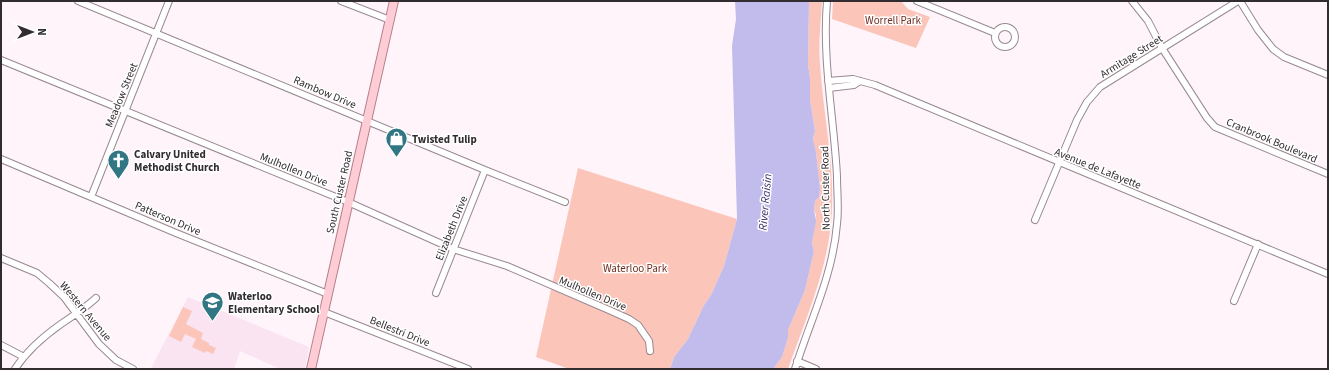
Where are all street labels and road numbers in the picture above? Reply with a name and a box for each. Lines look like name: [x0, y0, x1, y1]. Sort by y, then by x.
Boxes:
street label: Armitage Street: [1097, 31, 1166, 82]
street label: Meadow Street: [102, 60, 141, 130]
street label: Rambow Drive: [291, 72, 359, 113]
street label: Cranbrook Boulevard: [1224, 114, 1320, 166]
street label: Avenue de Lafayette: [1052, 144, 1144, 193]
street label: North Custer Road: [817, 146, 834, 230]
street label: Mulhollen Drive: [258, 149, 330, 190]
street label: South Custer Road: [323, 149, 356, 235]
street label: Elizabeth Drive: [432, 193, 471, 263]
street label: Patterson Drive: [133, 198, 203, 239]
street label: Mulhollen Drive: [557, 273, 629, 315]
street label: Western Avenue: [56, 278, 115, 345]
street label: Bellestri Drive: [367, 313, 433, 351]

